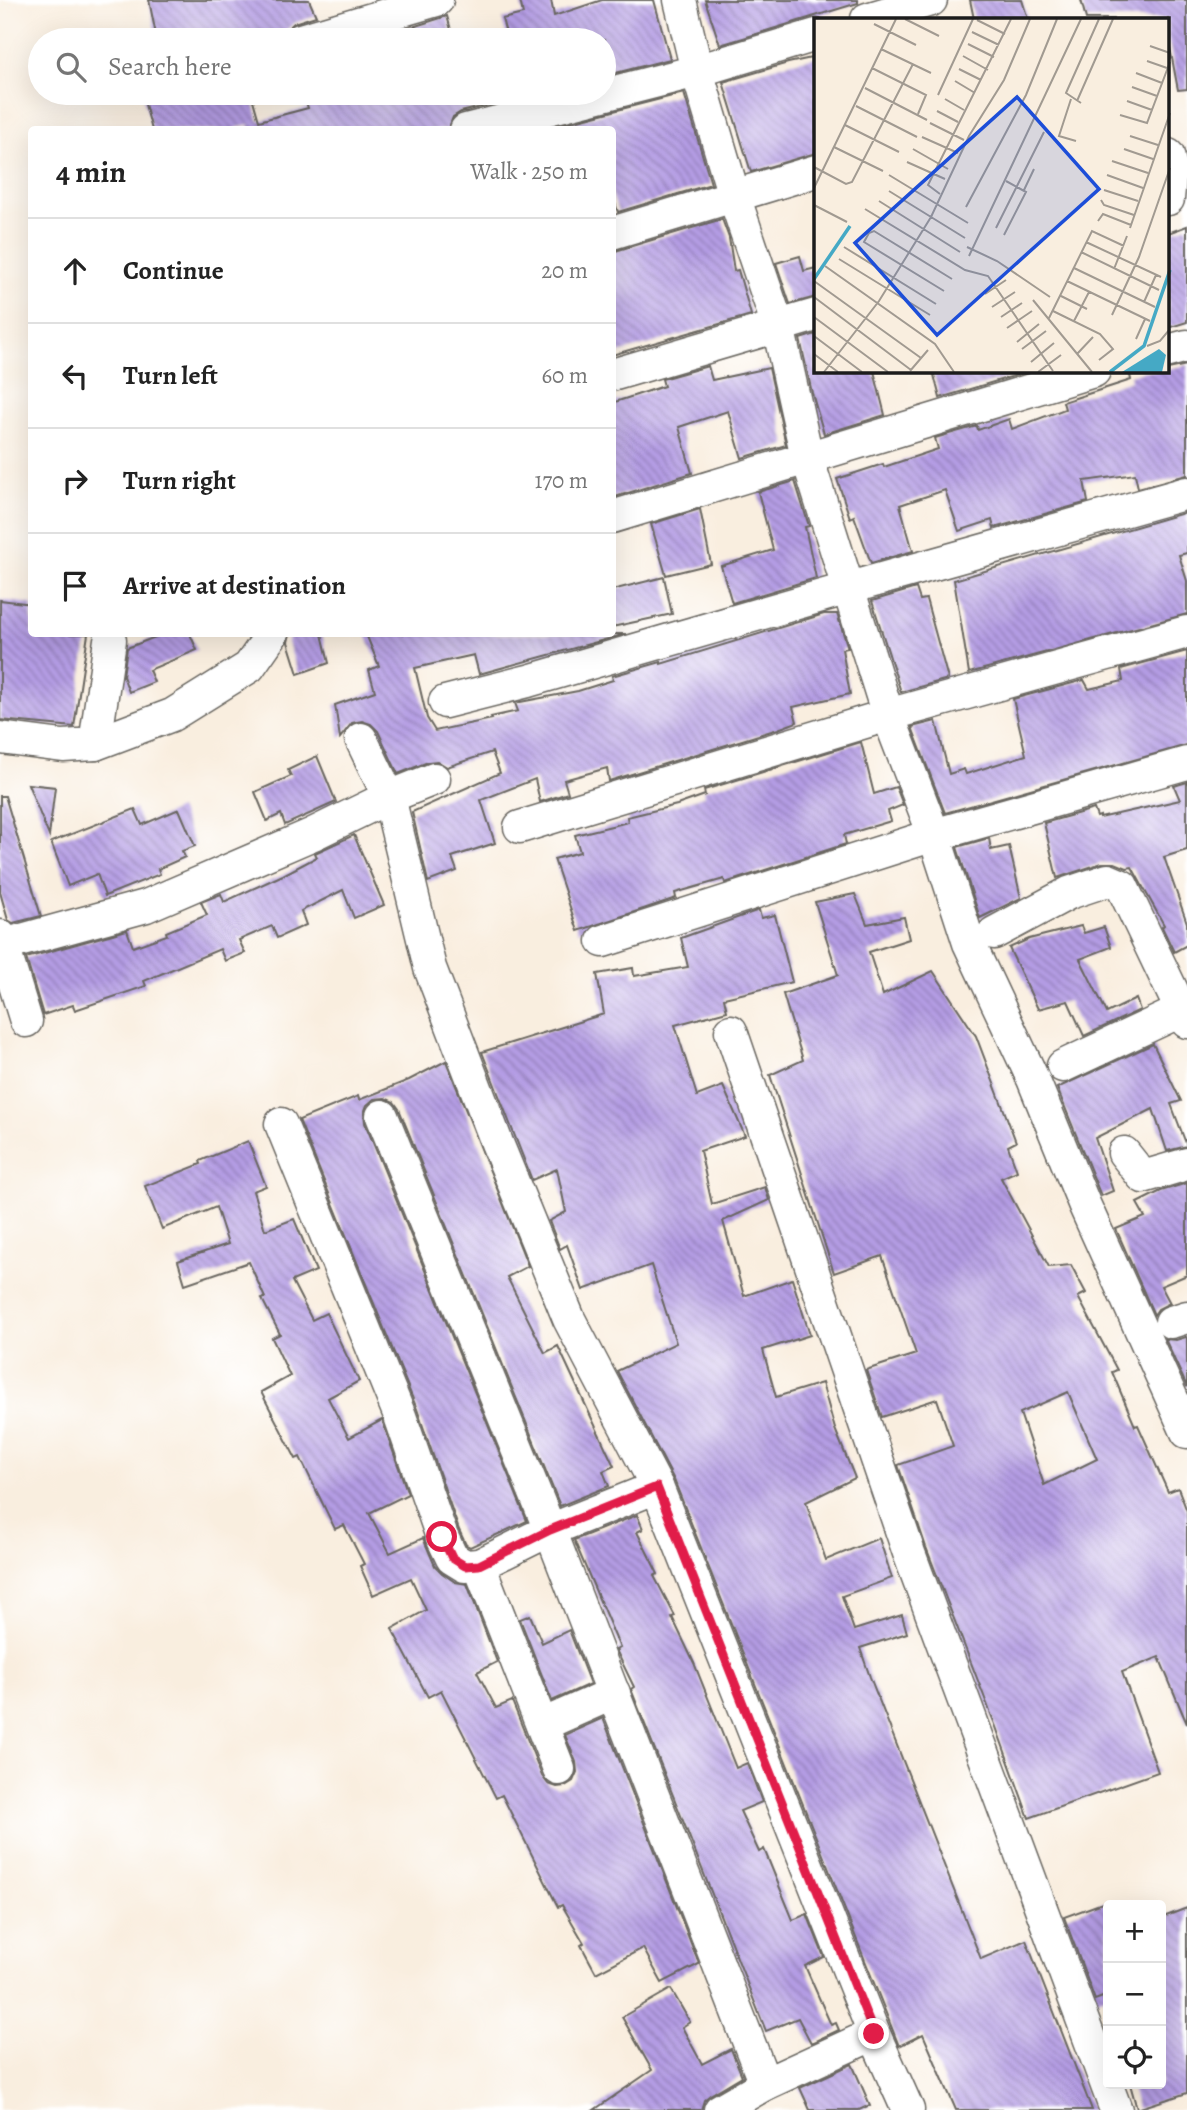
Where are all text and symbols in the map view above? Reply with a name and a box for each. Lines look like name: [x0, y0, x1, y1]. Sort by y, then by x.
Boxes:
inset map: [814, 18, 1170, 373]
search box: [28, 28, 616, 105]
icon: search: [52, 48, 90, 86]
text: Search here: [108, 49, 232, 84]
text: 4 min: [56, 152, 126, 192]
text: Walk · 250 m: [470, 156, 588, 187]
icon: ahead: [56, 252, 94, 290]
text: Continue: [123, 253, 224, 288]
text: 20 m: [541, 255, 588, 286]
icon: left: [56, 357, 94, 395]
text: Turn left: [123, 358, 218, 393]
text: 60 m: [541, 360, 588, 391]
icon: right: [56, 462, 94, 500]
text: Turn right: [123, 463, 236, 498]
text: 170 m: [535, 465, 588, 496]
icon: arrive: [56, 567, 94, 605]
text: Arrive at destination: [123, 568, 346, 603]
route start: [426, 1521, 457, 1552]
map controls: [1103, 1900, 1166, 2089]
button: +: [1103, 1900, 1166, 1963]
button: −: [1103, 1963, 1166, 2026]
route end: [858, 2018, 889, 2049]
button: locate: [1103, 2026, 1166, 2089]

